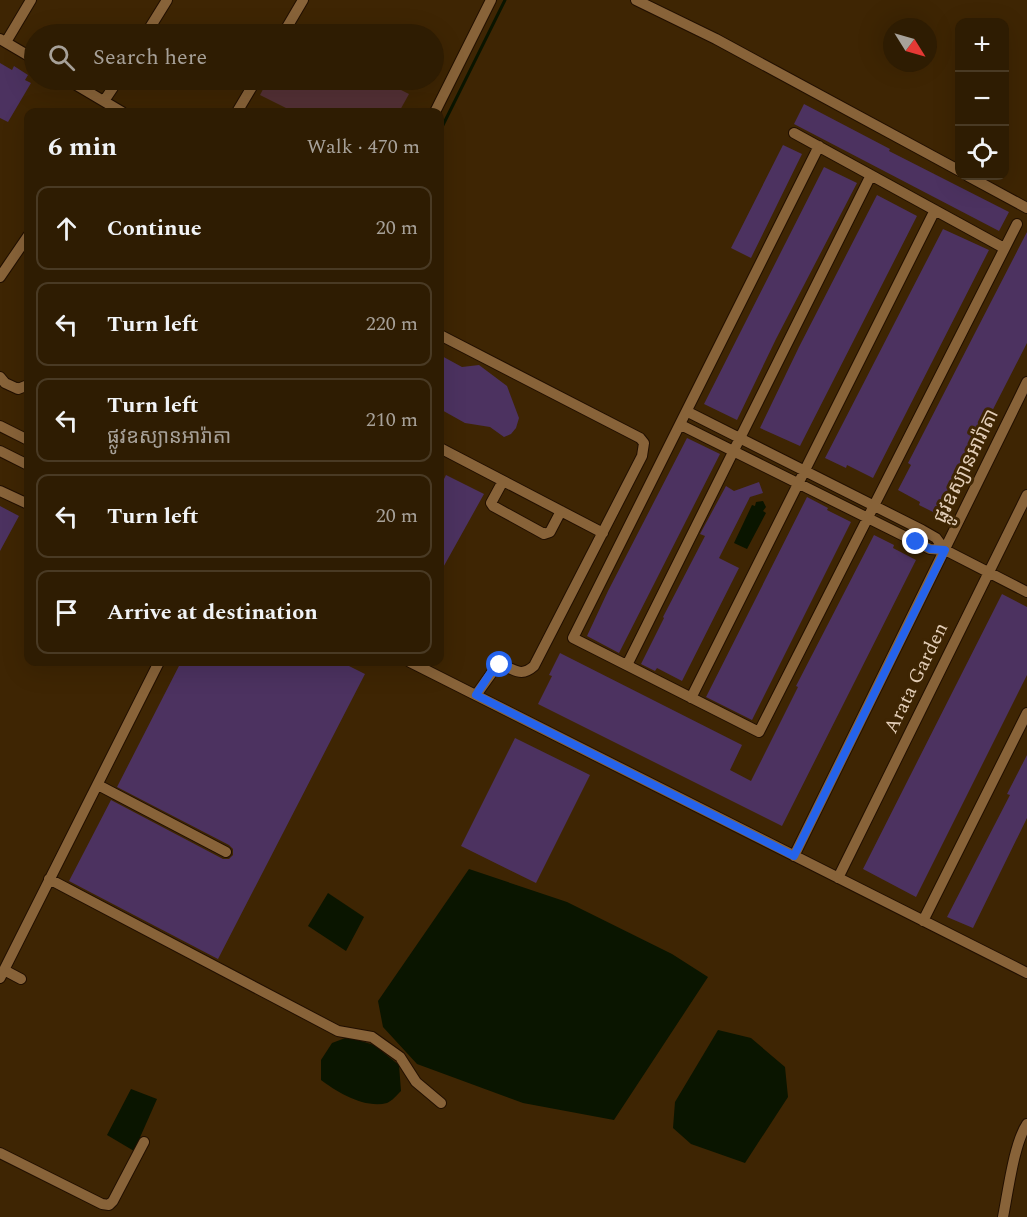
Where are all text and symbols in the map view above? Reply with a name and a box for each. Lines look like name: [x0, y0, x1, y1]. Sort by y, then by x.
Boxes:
north arrow: [883, 18, 937, 72]
map controls: [955, 18, 1009, 180]
button: +: [955, 18, 1009, 72]
search box: [24, 24, 444, 90]
icon: search: [45, 41, 78, 74]
text: Search here: [93, 41, 207, 74]
button: −: [955, 72, 1009, 126]
button: locate: [955, 126, 1009, 180]
text: 6 min: [48, 127, 117, 167]
text: Walk · 470 m: [307, 132, 420, 162]
icon: ahead: [50, 212, 83, 245]
text: Continue: [107, 212, 202, 245]
text: 20 m: [376, 213, 418, 243]
icon: left: [50, 308, 83, 341]
text: Turn left: [107, 308, 199, 341]
text: 220 m: [366, 309, 418, 339]
text: Turn left: [107, 389, 199, 422]
icon: left: [50, 404, 83, 437]
street label: ផ្លូវឧស្យានអារ៉ាតា: [925, 404, 1009, 530]
text: 210 m: [366, 405, 418, 435]
text: ផ្លូវឧស្យានអារ៉ាតា: [107, 422, 231, 452]
icon: left: [50, 500, 83, 533]
text: Turn left: [107, 500, 199, 533]
text: 20 m: [376, 501, 418, 531]
route end: [902, 528, 928, 554]
icon: arrive: [50, 596, 83, 629]
text: Arrive at destination: [107, 596, 318, 629]
street label: Arata Garden: [876, 617, 956, 739]
route start: [486, 651, 512, 677]

